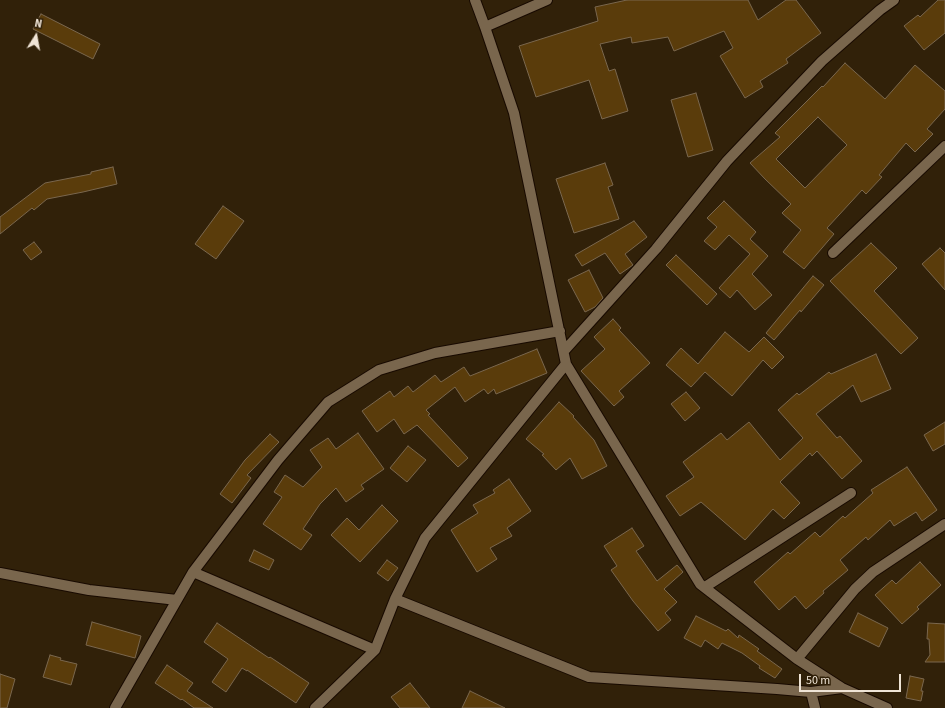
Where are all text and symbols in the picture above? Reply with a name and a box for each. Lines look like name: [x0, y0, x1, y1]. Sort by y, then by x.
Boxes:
north arrow: [16, 16, 56, 56]
text: N: [33, 16, 43, 32]
scale bar: [801, 666, 903, 692]
text: 50 m: [806, 672, 830, 689]

